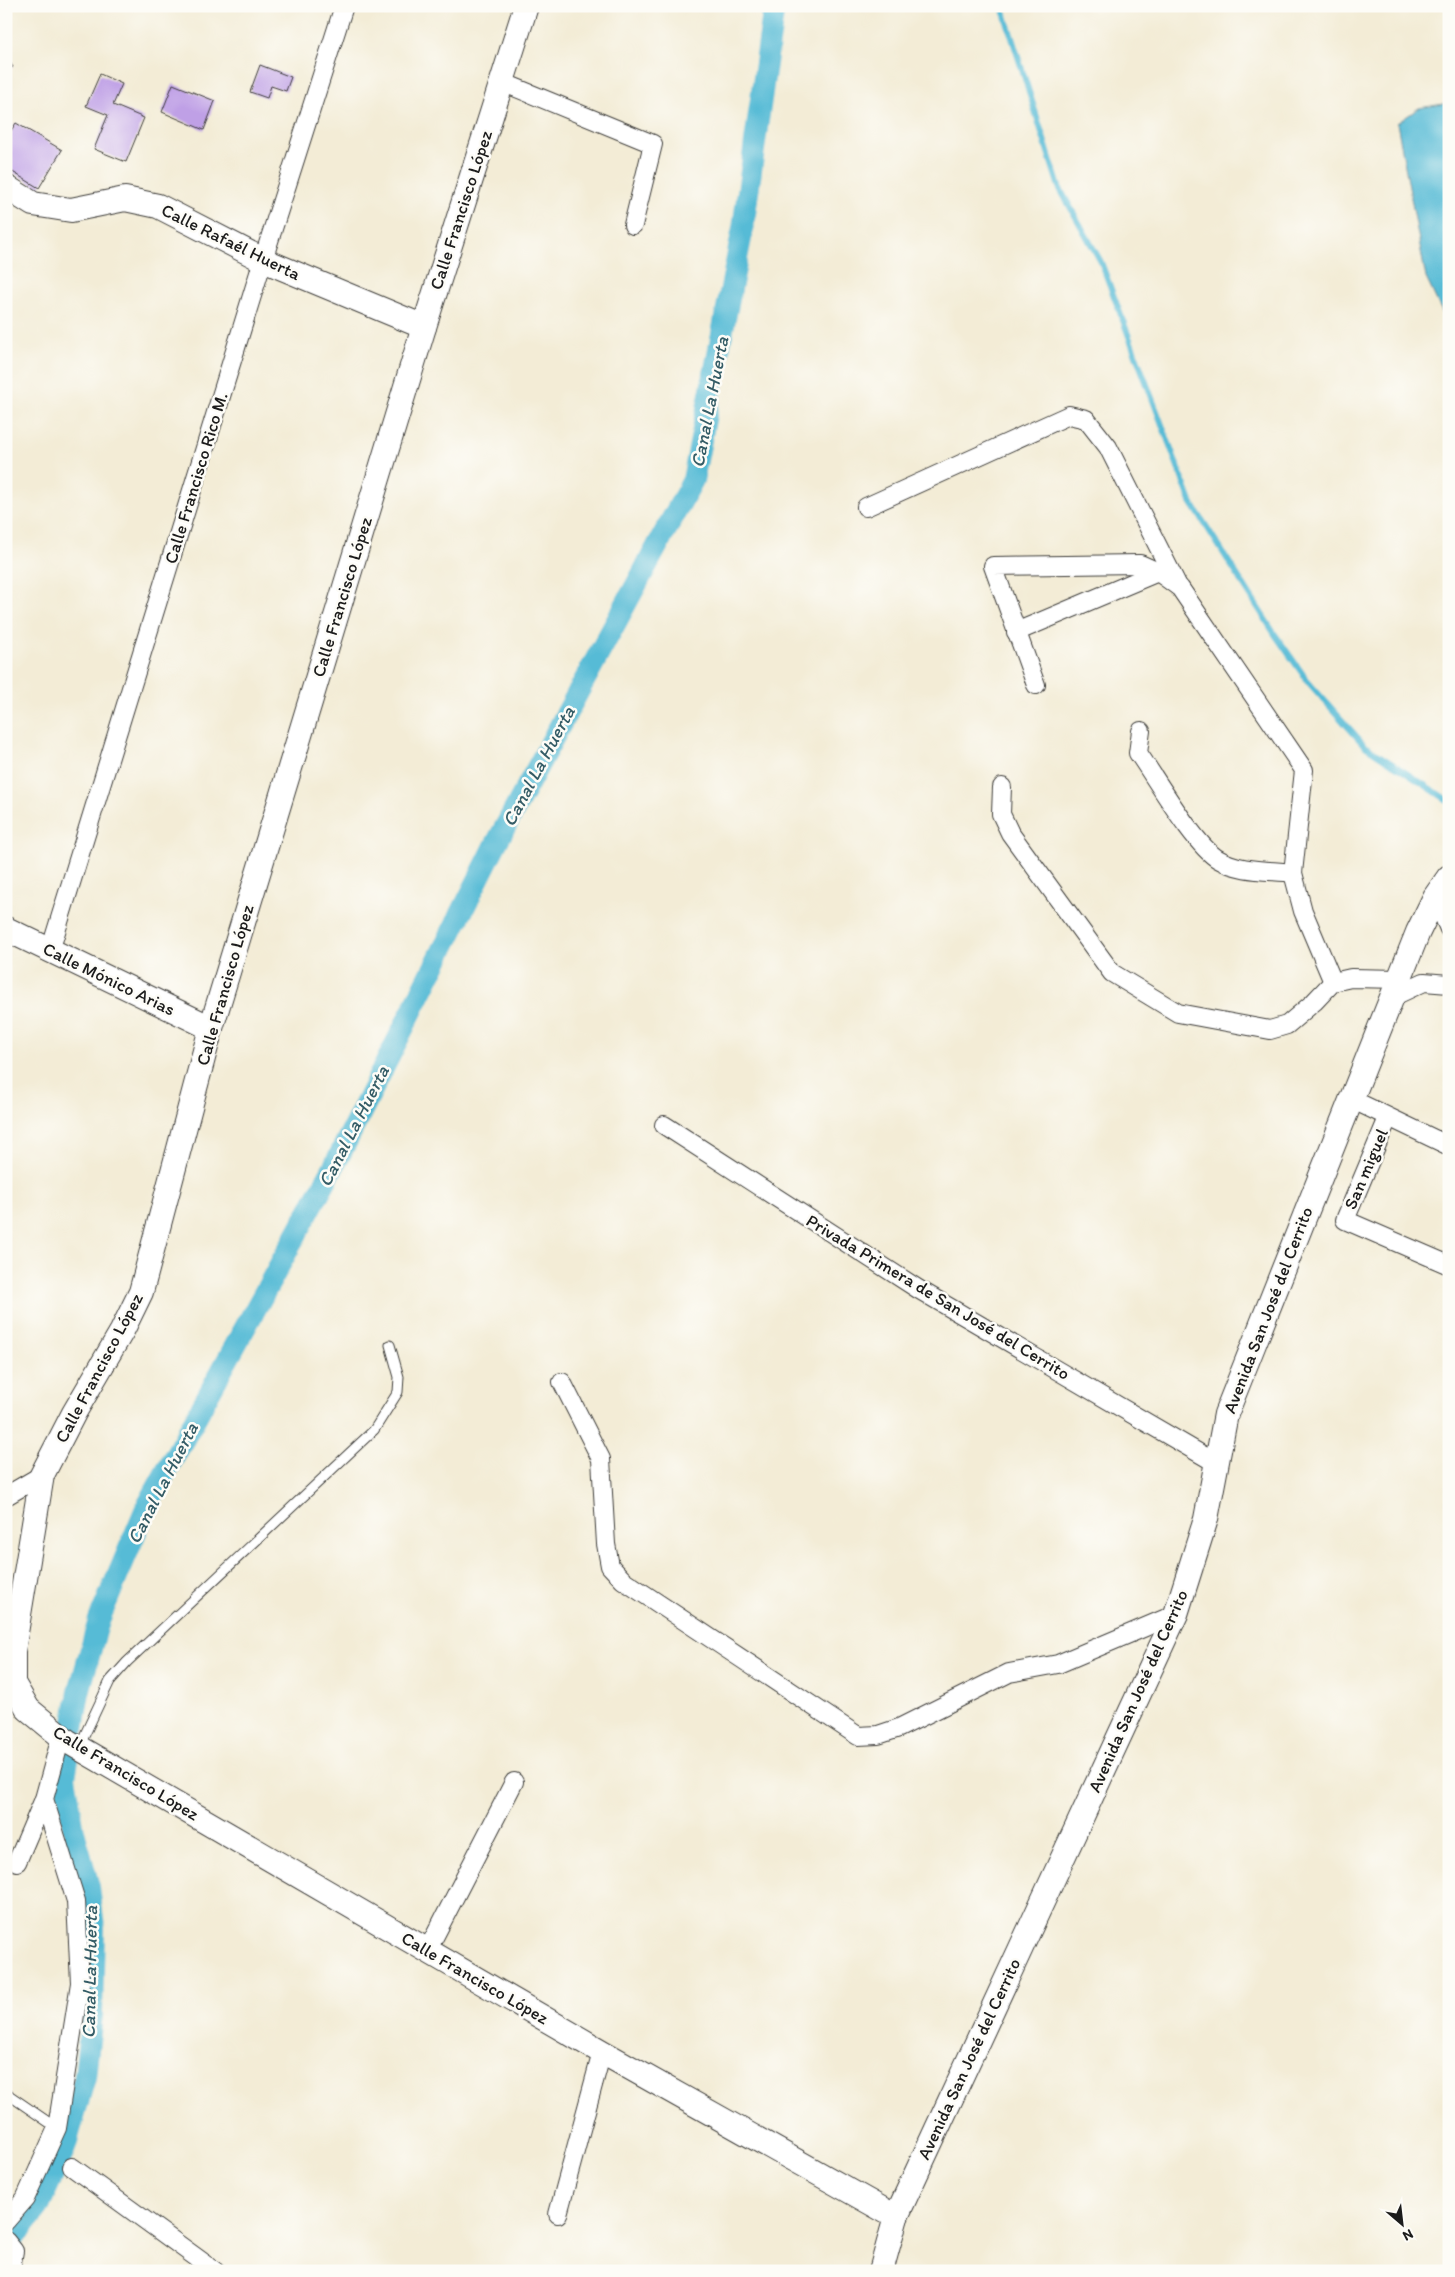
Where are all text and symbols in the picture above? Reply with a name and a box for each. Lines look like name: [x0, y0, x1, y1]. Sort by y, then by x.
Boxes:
street label: Calle Francisco López: [425, 127, 497, 293]
street label: Calle Rafaél Huerta: [158, 199, 305, 285]
water label: Canal La Huerta: [686, 335, 733, 469]
street label: Calle Francisco Rico M.: [159, 390, 233, 566]
street label: Calle Francisco López: [307, 514, 377, 680]
water label: Canal La Huerta: [497, 702, 580, 830]
street label: Calle Francisco López: [191, 901, 259, 1068]
street label: Calle Mónico Arias: [39, 937, 179, 1021]
water label: Canal La Huerta: [313, 1062, 394, 1191]
street label: San miguel: [1339, 1125, 1393, 1213]
street label: Avenida San José del Cerrito: [1218, 1204, 1318, 1416]
street label: Privada Primera de San José del Cerrito: [802, 1209, 1074, 1385]
street label: Calle Francisco López: [50, 1289, 148, 1447]
water label: Canal La Huerta: [122, 1419, 203, 1548]
street label: Avenida San José del Cerrito: [1083, 1586, 1193, 1796]
street label: Calle Francisco López: [49, 1721, 204, 1826]
water label: Canal La Huerta: [77, 1905, 102, 2039]
street label: Calle Francisco López: [397, 1927, 553, 2029]
street label: Avenida San José del Cerrito: [913, 1955, 1025, 2163]
north arrow: [1378, 2200, 1428, 2250]
text: N: [1400, 2225, 1416, 2245]

